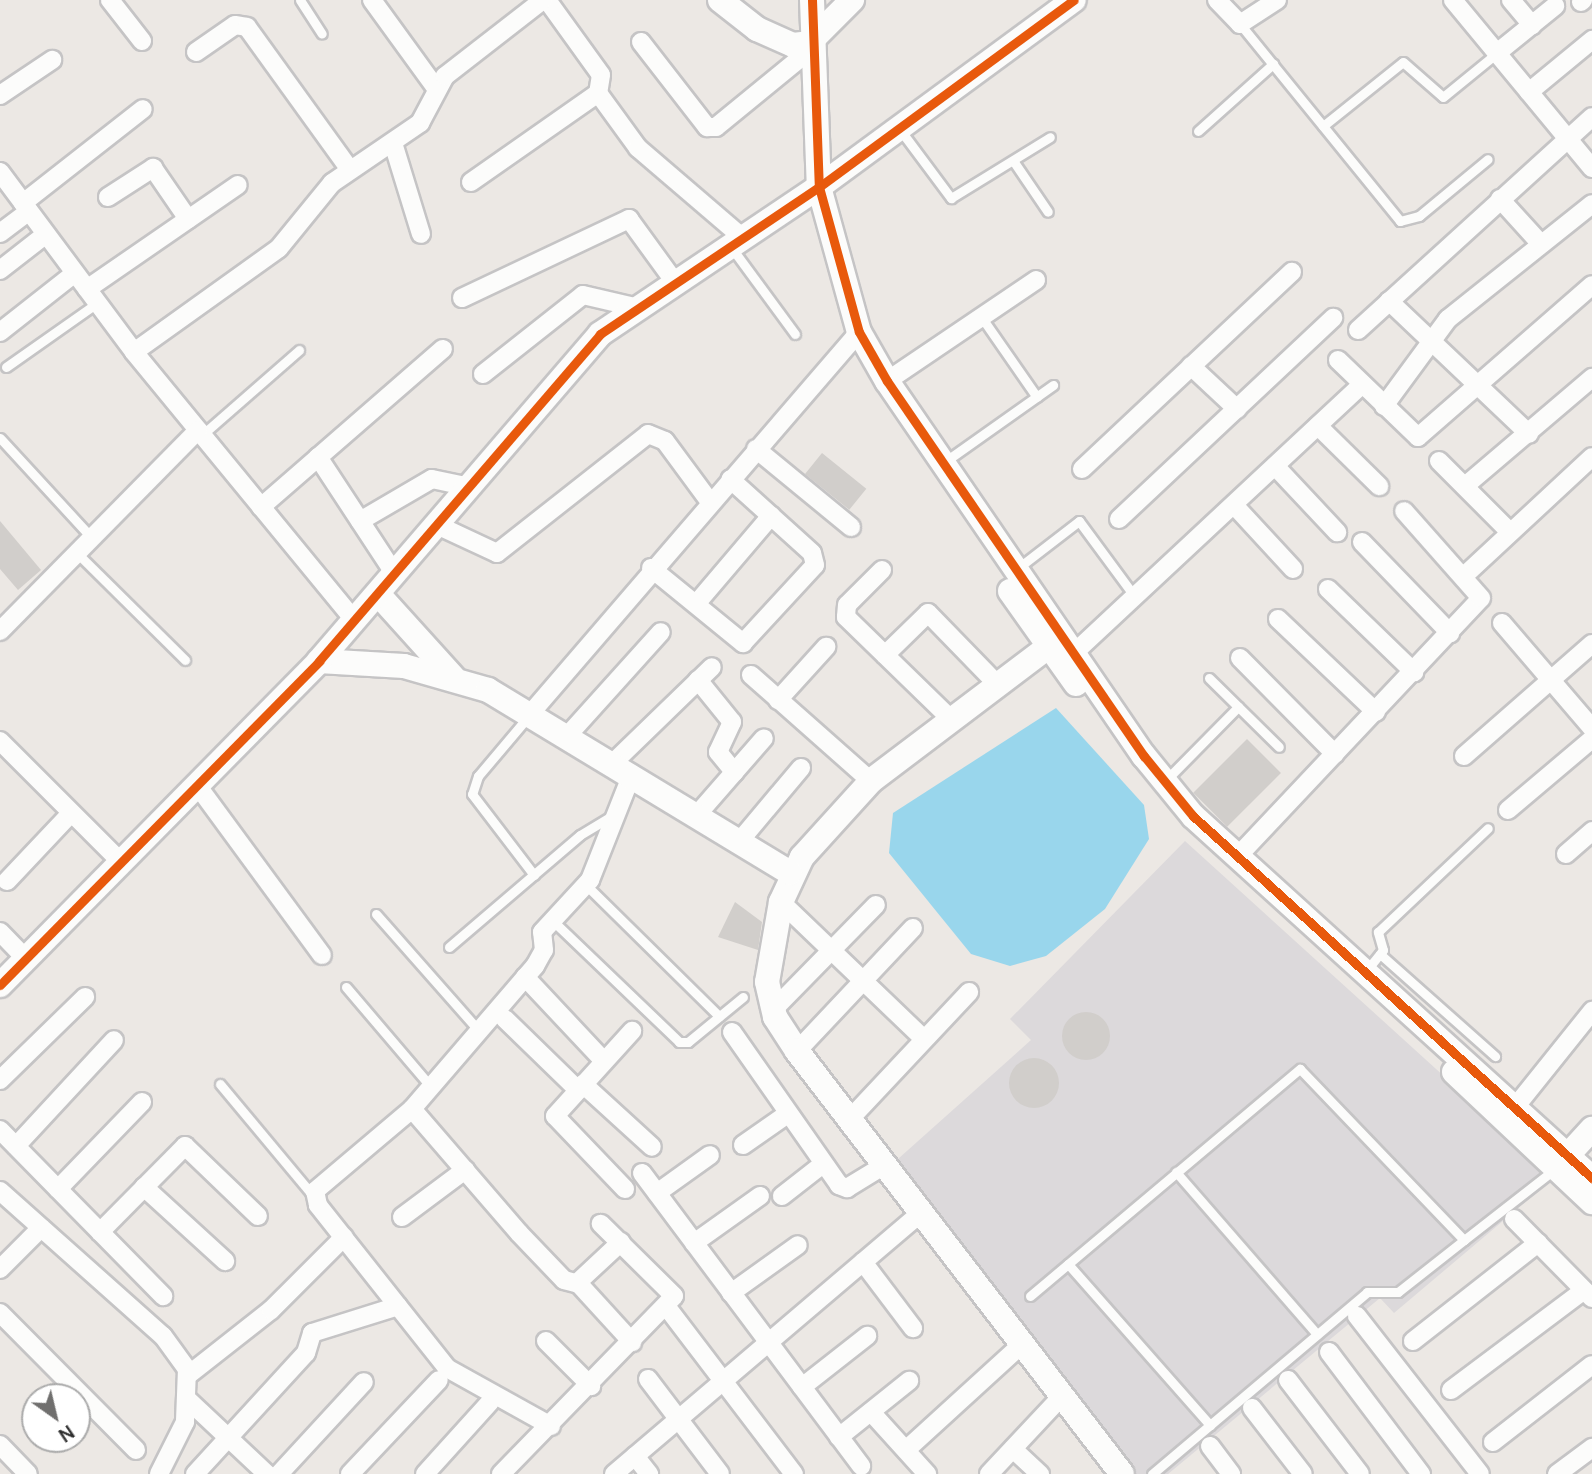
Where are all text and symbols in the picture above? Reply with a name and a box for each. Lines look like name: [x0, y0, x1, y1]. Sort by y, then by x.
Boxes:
north arrow: [21, 1383, 91, 1453]
text: N: [54, 1419, 80, 1448]

